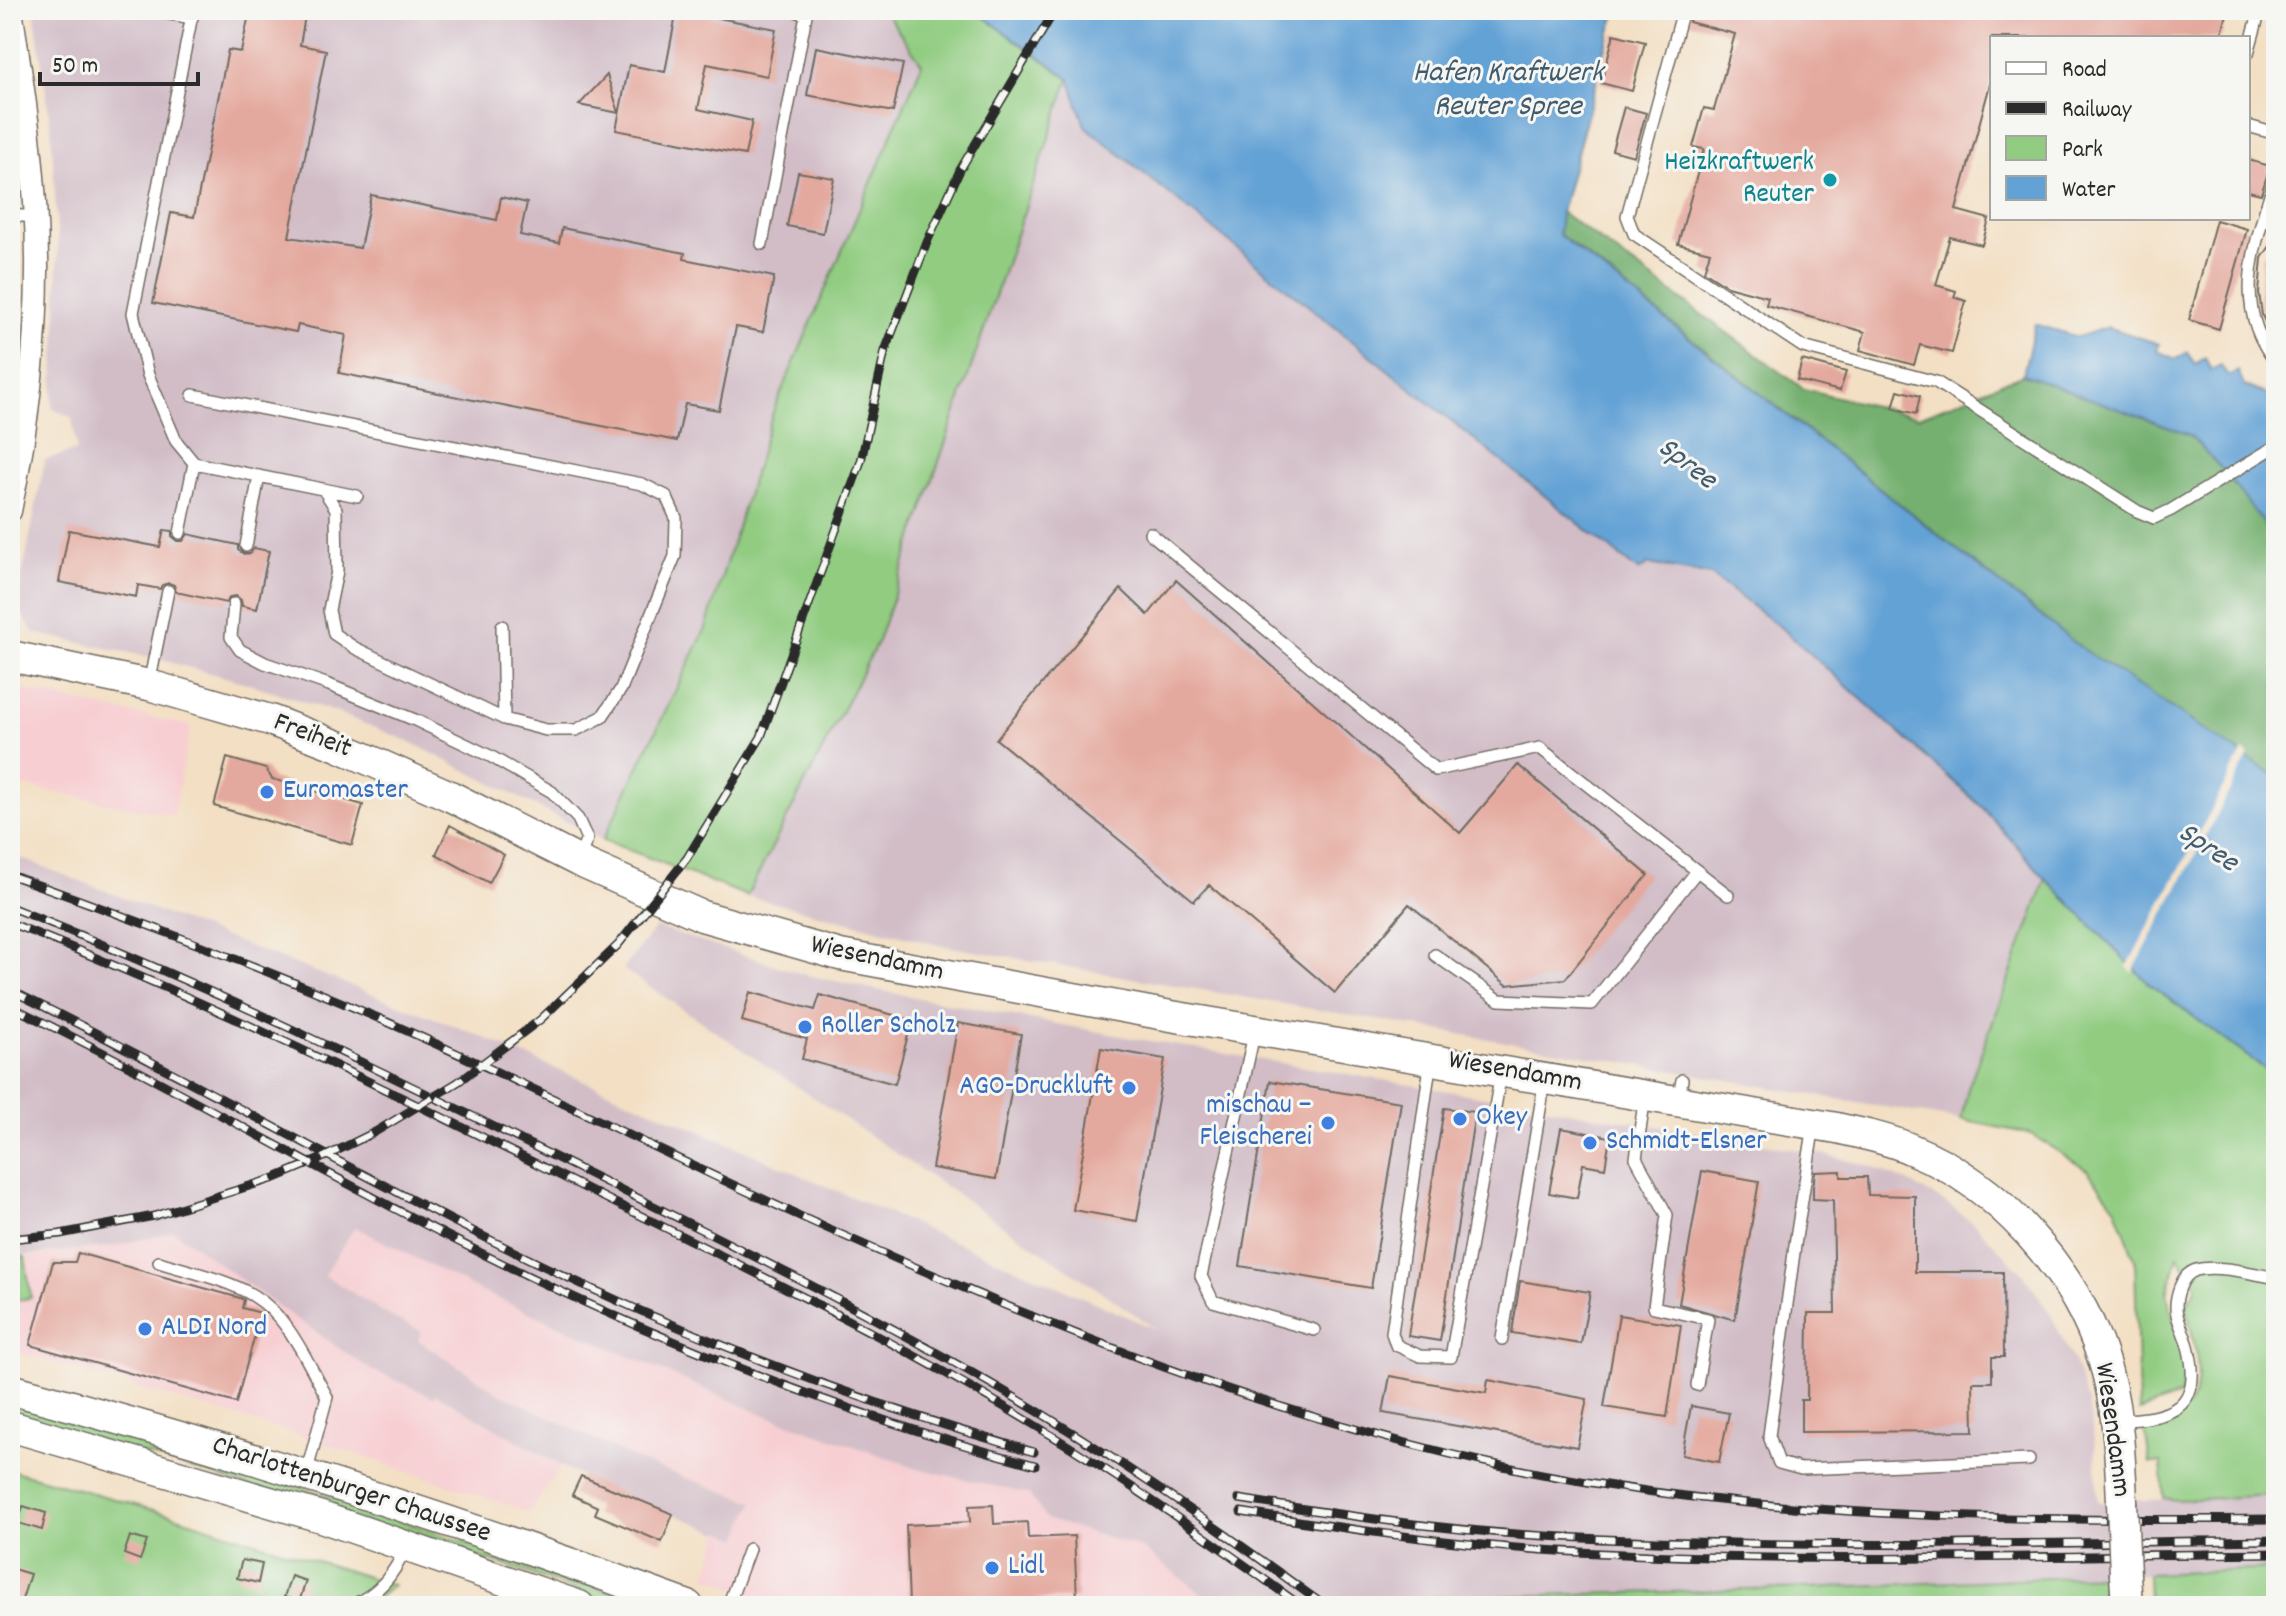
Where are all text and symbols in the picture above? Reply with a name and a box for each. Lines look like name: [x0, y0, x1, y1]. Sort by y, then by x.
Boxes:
scale bar: [40, 36, 198, 86]
legend: [1990, 36, 2250, 220]
text: 50 m: [52, 50, 98, 84]
water label: Hafen Kraftwerk Reuter Spree: [1413, 53, 1606, 130]
text: Road: [2062, 54, 2107, 88]
text: Railway: [2062, 94, 2133, 128]
text: Park: [2062, 134, 2103, 168]
place label: Heizkraftwerk Reuter: [1664, 144, 1815, 216]
marker: Heizkraftwerk Reuter: [1821, 171, 1839, 189]
text: Water: [2062, 174, 2115, 208]
water label: Spree: [1647, 428, 1726, 503]
street label: Freiheit: [267, 704, 357, 770]
place label: Euromaster: [283, 772, 408, 812]
marker: Euromaster: [258, 783, 276, 801]
water label: Spree: [2168, 813, 2247, 886]
street label: Wiesendamm: [807, 926, 947, 994]
place label: Roller Scholz: [821, 1007, 956, 1047]
marker: Roller Scholz: [796, 1018, 814, 1036]
street label: Wiesendamm: [1445, 1042, 1585, 1104]
place label: AGO-Druckluft: [959, 1068, 1113, 1108]
marker: AGO-Druckluft: [1120, 1079, 1138, 1097]
place label: mischau – Fleischerei: [1199, 1087, 1312, 1159]
place label: Okey: [1476, 1099, 1528, 1139]
marker: Okey: [1451, 1110, 1469, 1128]
marker: mischau – Fleischerei: [1319, 1114, 1337, 1132]
place label: Schmidt-Elsner: [1606, 1123, 1767, 1163]
marker: Schmidt-Elsner: [1581, 1134, 1599, 1152]
place label: ALDI Nord: [161, 1309, 267, 1349]
marker: ALDI Nord: [136, 1320, 154, 1338]
street label: Wiesendamm: [2082, 1360, 2140, 1500]
street label: Charlottenburger Chaussee: [206, 1427, 496, 1555]
place label: Lidl: [1008, 1548, 1045, 1588]
marker: Lidl: [983, 1559, 1001, 1577]

